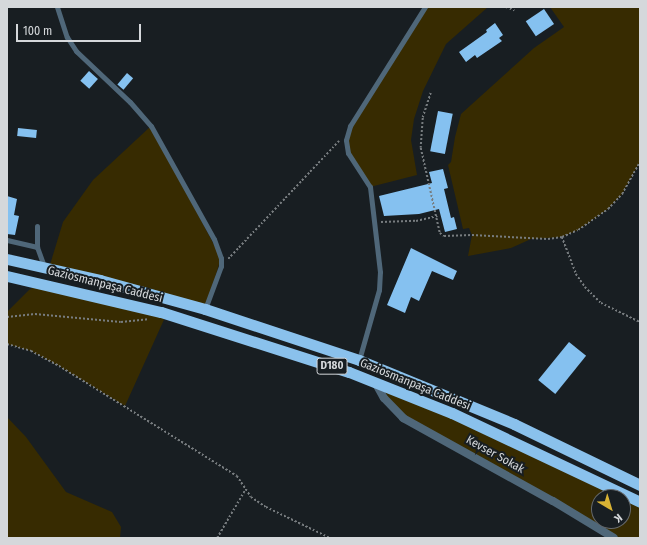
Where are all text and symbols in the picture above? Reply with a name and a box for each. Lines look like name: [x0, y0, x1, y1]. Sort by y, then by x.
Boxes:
scale bar: [18, 16, 143, 42]
text: 100 m: [23, 24, 52, 38]
street label: Gaziosmanpaşa Caddesi: [46, 264, 164, 306]
street label: Gaziosmanpaşa Caddesi: [358, 356, 472, 414]
road number: D180: [316, 357, 348, 375]
street label: Kevser Sokak: [463, 433, 527, 477]
north arrow: [591, 489, 631, 529]
text: K: [612, 511, 625, 525]

